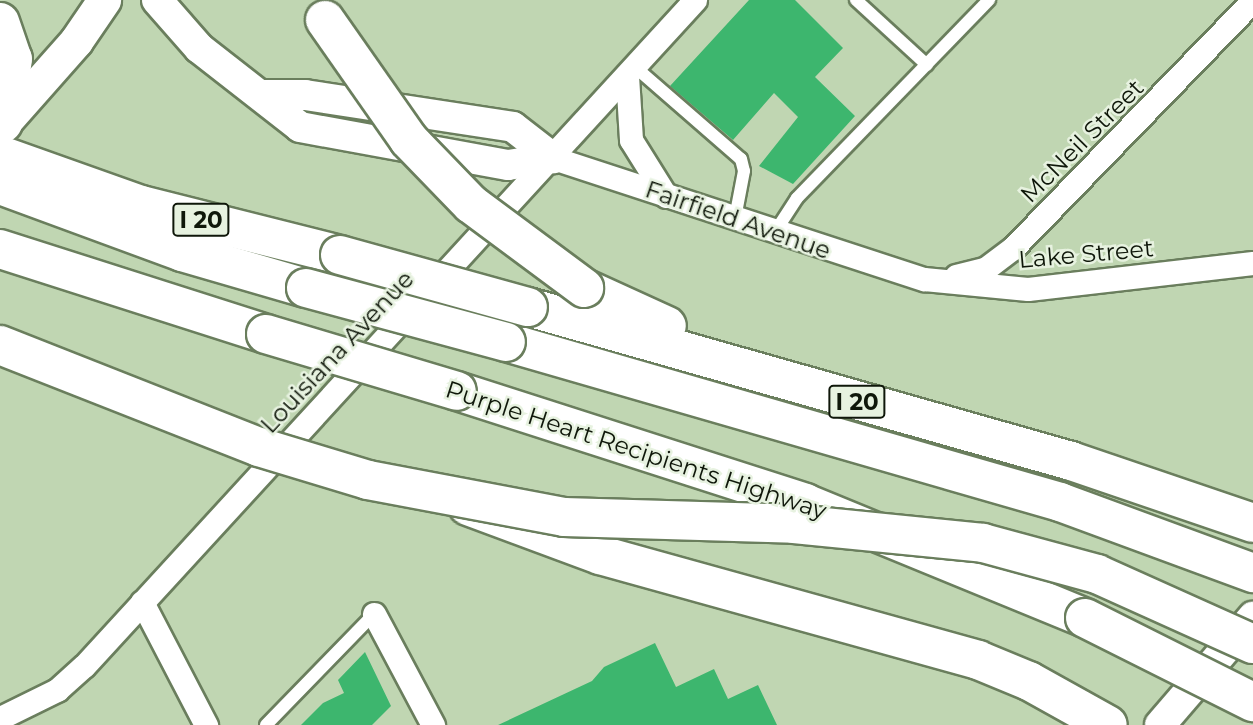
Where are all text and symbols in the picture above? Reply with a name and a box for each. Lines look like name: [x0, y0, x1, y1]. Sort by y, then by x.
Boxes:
street label: McNeil Street: [1014, 73, 1150, 209]
street label: Fairfield Avenue: [642, 175, 834, 265]
road number: I 20: [171, 200, 231, 240]
street label: Lake Street: [1017, 234, 1155, 274]
street label: Louisiana Avenue: [254, 265, 420, 439]
street label: Purple Heart Recipients Highway: [442, 375, 830, 525]
road number: I 20: [827, 382, 887, 422]

